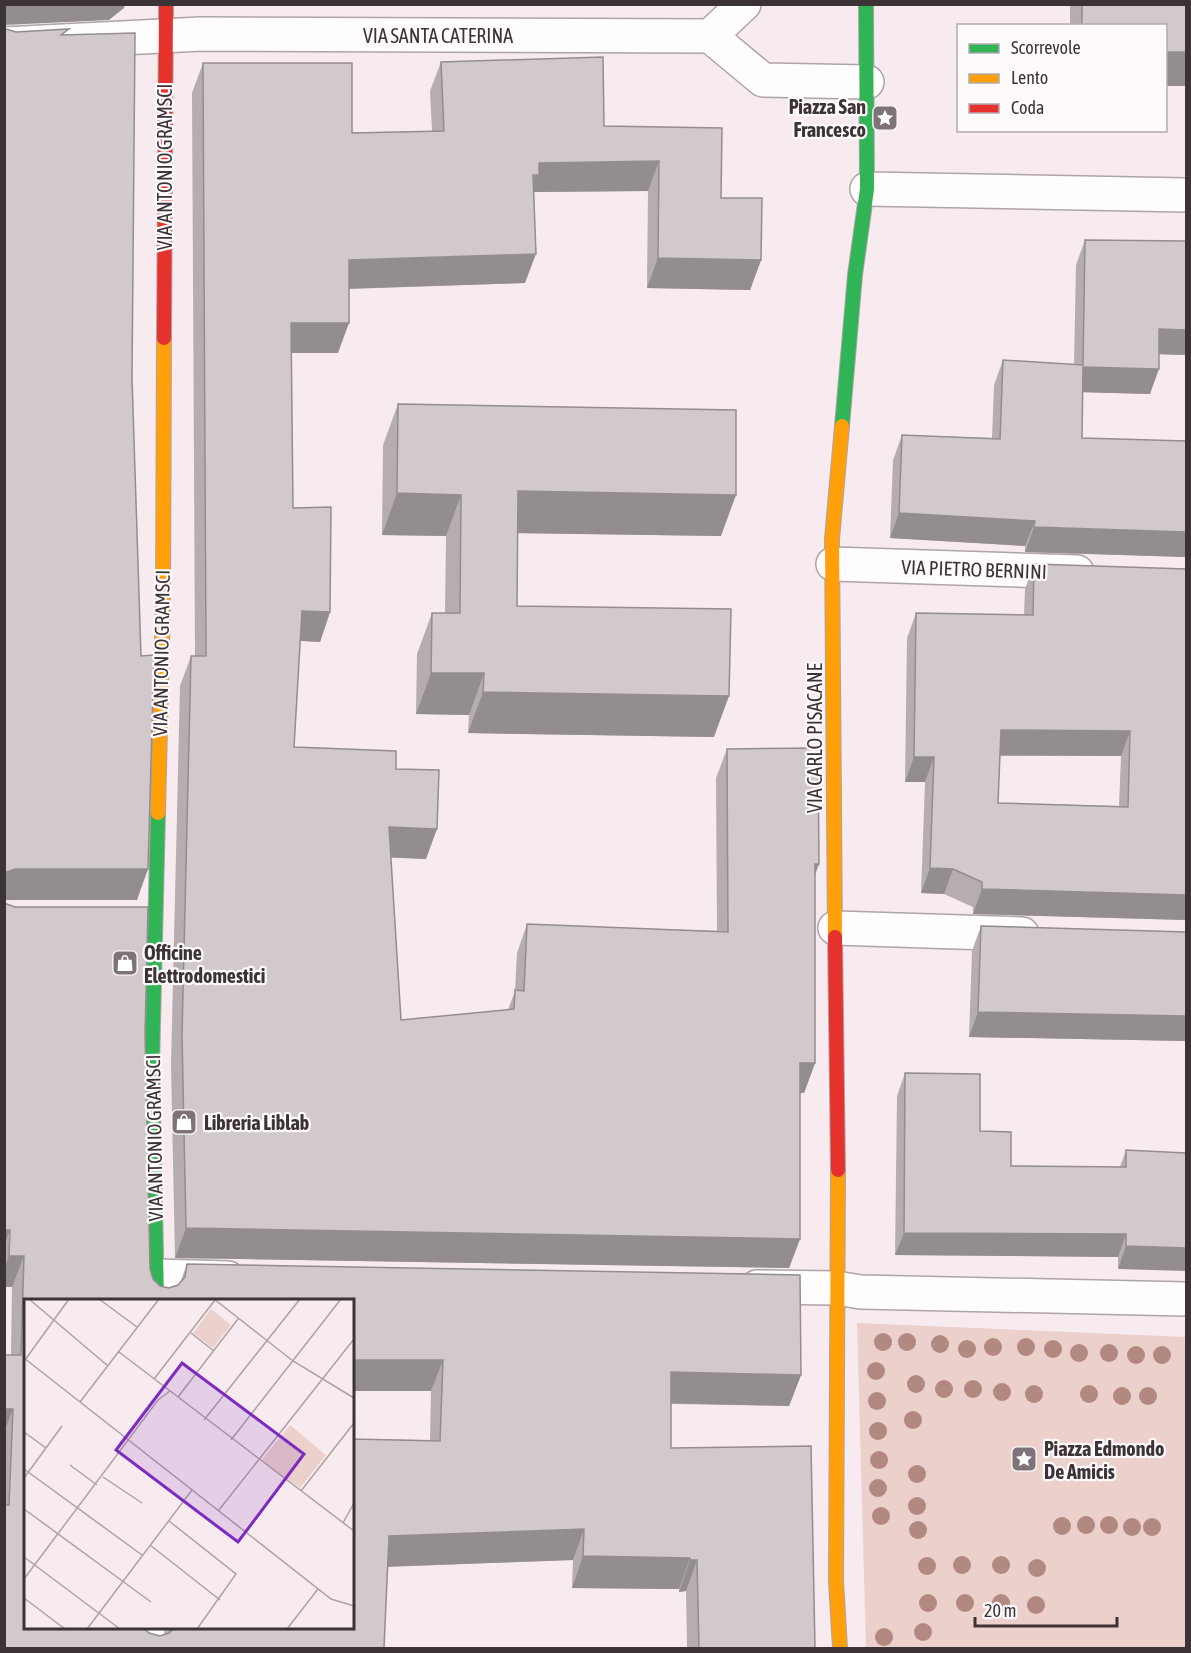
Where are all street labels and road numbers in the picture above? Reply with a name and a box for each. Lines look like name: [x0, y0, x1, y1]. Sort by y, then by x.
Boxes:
street label: VIA SANTA CATERINA: [363, 24, 513, 47]
street label: VIA ANTONIO GRAMSCI: [153, 84, 176, 250]
street label: VIA PIETRO BERNINI: [901, 555, 1047, 583]
street label: VIA ANTONIO GRAMSCI: [148, 569, 174, 737]
street label: VIA CARLO PISACANE: [803, 662, 826, 813]
street label: VIA ANTONIO GRAMSCI: [141, 1054, 167, 1222]

